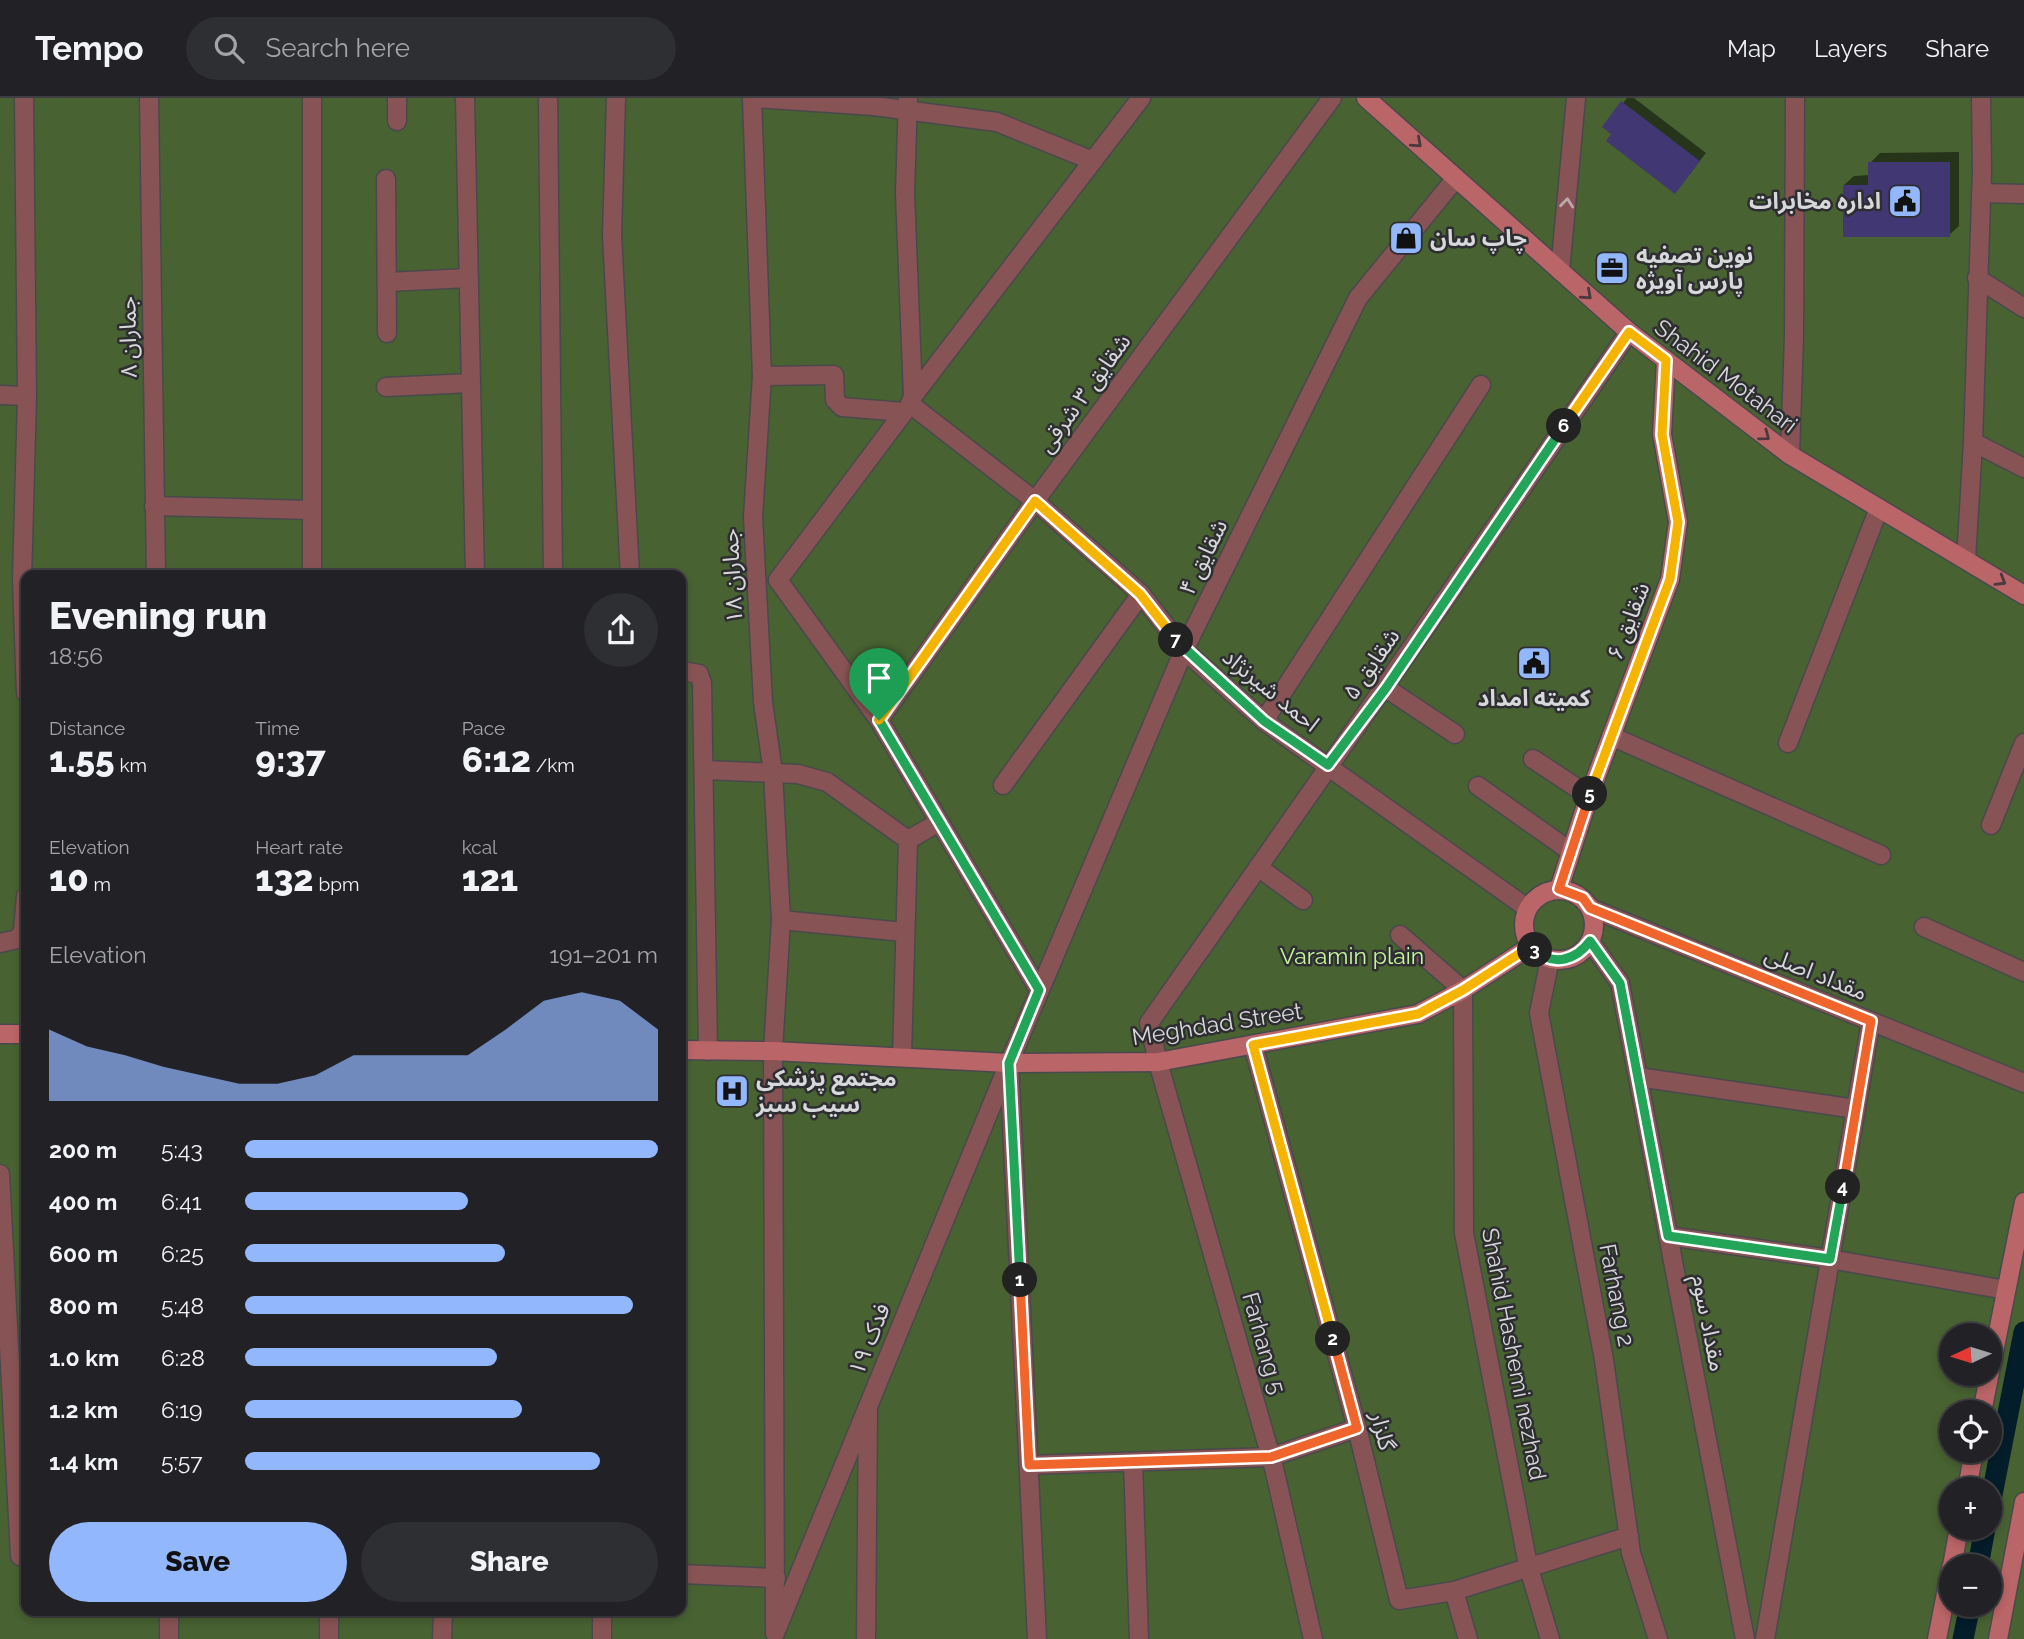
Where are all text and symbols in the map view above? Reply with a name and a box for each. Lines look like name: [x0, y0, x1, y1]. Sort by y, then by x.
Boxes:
search box: [186, 17, 676, 80]
text: Tempo: [35, 29, 144, 68]
icon: search: [210, 29, 248, 67]
text: Search here: [266, 33, 410, 63]
text: Map: [1727, 34, 1776, 63]
text: Layers: [1814, 34, 1887, 63]
text: Share: [1925, 34, 1989, 63]
one-way arrow: [1409, 135, 1422, 148]
public building icon: اداره مخابرات: [1886, 182, 1924, 220]
place label: اداره مخابرات: [1749, 187, 1881, 215]
one-way arrow: [1559, 197, 1574, 208]
shop icon: چاپ سان: [1387, 219, 1425, 257]
place label: چاپ سان: [1430, 224, 1527, 254]
place label: نوین تصفیه پارس آویژه: [1636, 241, 1753, 297]
office icon: نوین تصفیه پارس آویژه: [1593, 249, 1631, 287]
one-way arrow: [1579, 287, 1592, 299]
street label: جماران ۸: [113, 296, 143, 378]
street label: Shahid Motahari: [1650, 313, 1803, 438]
street label: شقایق ۳ شرقی: [1031, 328, 1137, 458]
pin: 6: [1546, 408, 1582, 444]
text: 6: [1558, 414, 1569, 436]
one-way arrow: [1757, 428, 1770, 441]
street label: شقایق ۴: [1173, 515, 1233, 599]
street label: جماران ۱۸: [716, 528, 748, 624]
one-way arrow: [1993, 572, 2006, 585]
street label: شقایق ۶: [1600, 578, 1656, 664]
text: Evening run: [49, 593, 267, 638]
button: share: [584, 593, 658, 667]
pin: 7: [1158, 622, 1194, 658]
street label: شقایق ۵: [1336, 623, 1406, 705]
text: 7: [1170, 628, 1181, 650]
text: 18:56: [49, 642, 103, 669]
street label: احمد شیرنژاد: [1217, 642, 1325, 738]
public building icon: کمیته امداد: [1515, 644, 1553, 682]
pin: [849, 648, 909, 720]
icon: arrive: [860, 659, 898, 697]
place label: کمیته امداد: [1478, 684, 1591, 711]
text: Distance: [49, 717, 125, 739]
text: Time: [255, 717, 300, 739]
text: Pace: [462, 717, 505, 739]
text: 1.55: [49, 739, 115, 780]
text: 9:37: [255, 739, 326, 780]
text: 6:12: [462, 739, 531, 780]
text: km: [115, 754, 147, 776]
text: /km: [531, 754, 575, 776]
pin: 5: [1572, 776, 1608, 812]
text: 5: [1584, 782, 1595, 804]
text: Elevation: [49, 836, 130, 858]
text: Heart rate: [255, 836, 343, 858]
text: kcal: [462, 836, 497, 858]
text: 10: [49, 858, 89, 899]
text: 132: [255, 858, 314, 899]
text: 121: [462, 858, 518, 899]
text: m: [89, 873, 111, 895]
text: bpm: [314, 873, 359, 895]
pin: 3: [1518, 932, 1552, 968]
text: 3: [1529, 938, 1540, 960]
street label: مقداد اصلی: [1761, 940, 1871, 1005]
text: Elevation: [49, 941, 147, 968]
text: 191–201 m: [549, 941, 658, 968]
park label: Varamin plain: [1280, 942, 1424, 969]
street label: Meghdad Street: [1130, 997, 1304, 1050]
place label: مجتمع پزشکی سیب سبز: [755, 1064, 897, 1118]
hospital icon: مجتمع پزشکی سیب سبز: [713, 1072, 751, 1110]
text: 200 m: [49, 1136, 117, 1163]
text: 5:43: [161, 1136, 203, 1163]
pin: 4: [1826, 1170, 1860, 1204]
text: 4: [1837, 1175, 1848, 1197]
text: 400 m: [49, 1188, 117, 1215]
text: 6:41: [161, 1188, 202, 1215]
street label: Shahid Hashemi nezhad: [1477, 1226, 1552, 1482]
text: 600 m: [49, 1240, 118, 1267]
text: 6:25: [161, 1240, 204, 1267]
street label: Farhang 2: [1594, 1241, 1641, 1349]
pin: 1: [1002, 1262, 1038, 1298]
text: 1: [1015, 1268, 1024, 1290]
street label: مقداد سوم: [1682, 1272, 1732, 1375]
street label: Farhang 5: [1237, 1289, 1292, 1397]
text: 800 m: [49, 1292, 118, 1319]
text: 5:48: [161, 1292, 204, 1319]
street label: فدک ۱۹: [842, 1299, 895, 1379]
pin: 2: [1316, 1322, 1350, 1356]
north arrow: [1939, 1323, 2002, 1386]
map controls: [1939, 1323, 2002, 1617]
text: 2: [1327, 1327, 1338, 1349]
text: 1.0 km: [49, 1344, 119, 1371]
text: 6:28: [161, 1344, 205, 1371]
text: 1.2 km: [49, 1396, 118, 1423]
text: 6:19: [161, 1396, 203, 1423]
button: locate: [1939, 1400, 2002, 1463]
street label: گلزار: [1364, 1408, 1401, 1454]
text: 1.4 km: [49, 1448, 118, 1475]
text: 5:57: [161, 1448, 203, 1475]
button: +: [1939, 1477, 2002, 1540]
button: Save: [49, 1522, 347, 1602]
button: Share: [361, 1522, 658, 1602]
button: −: [1939, 1554, 2002, 1617]

